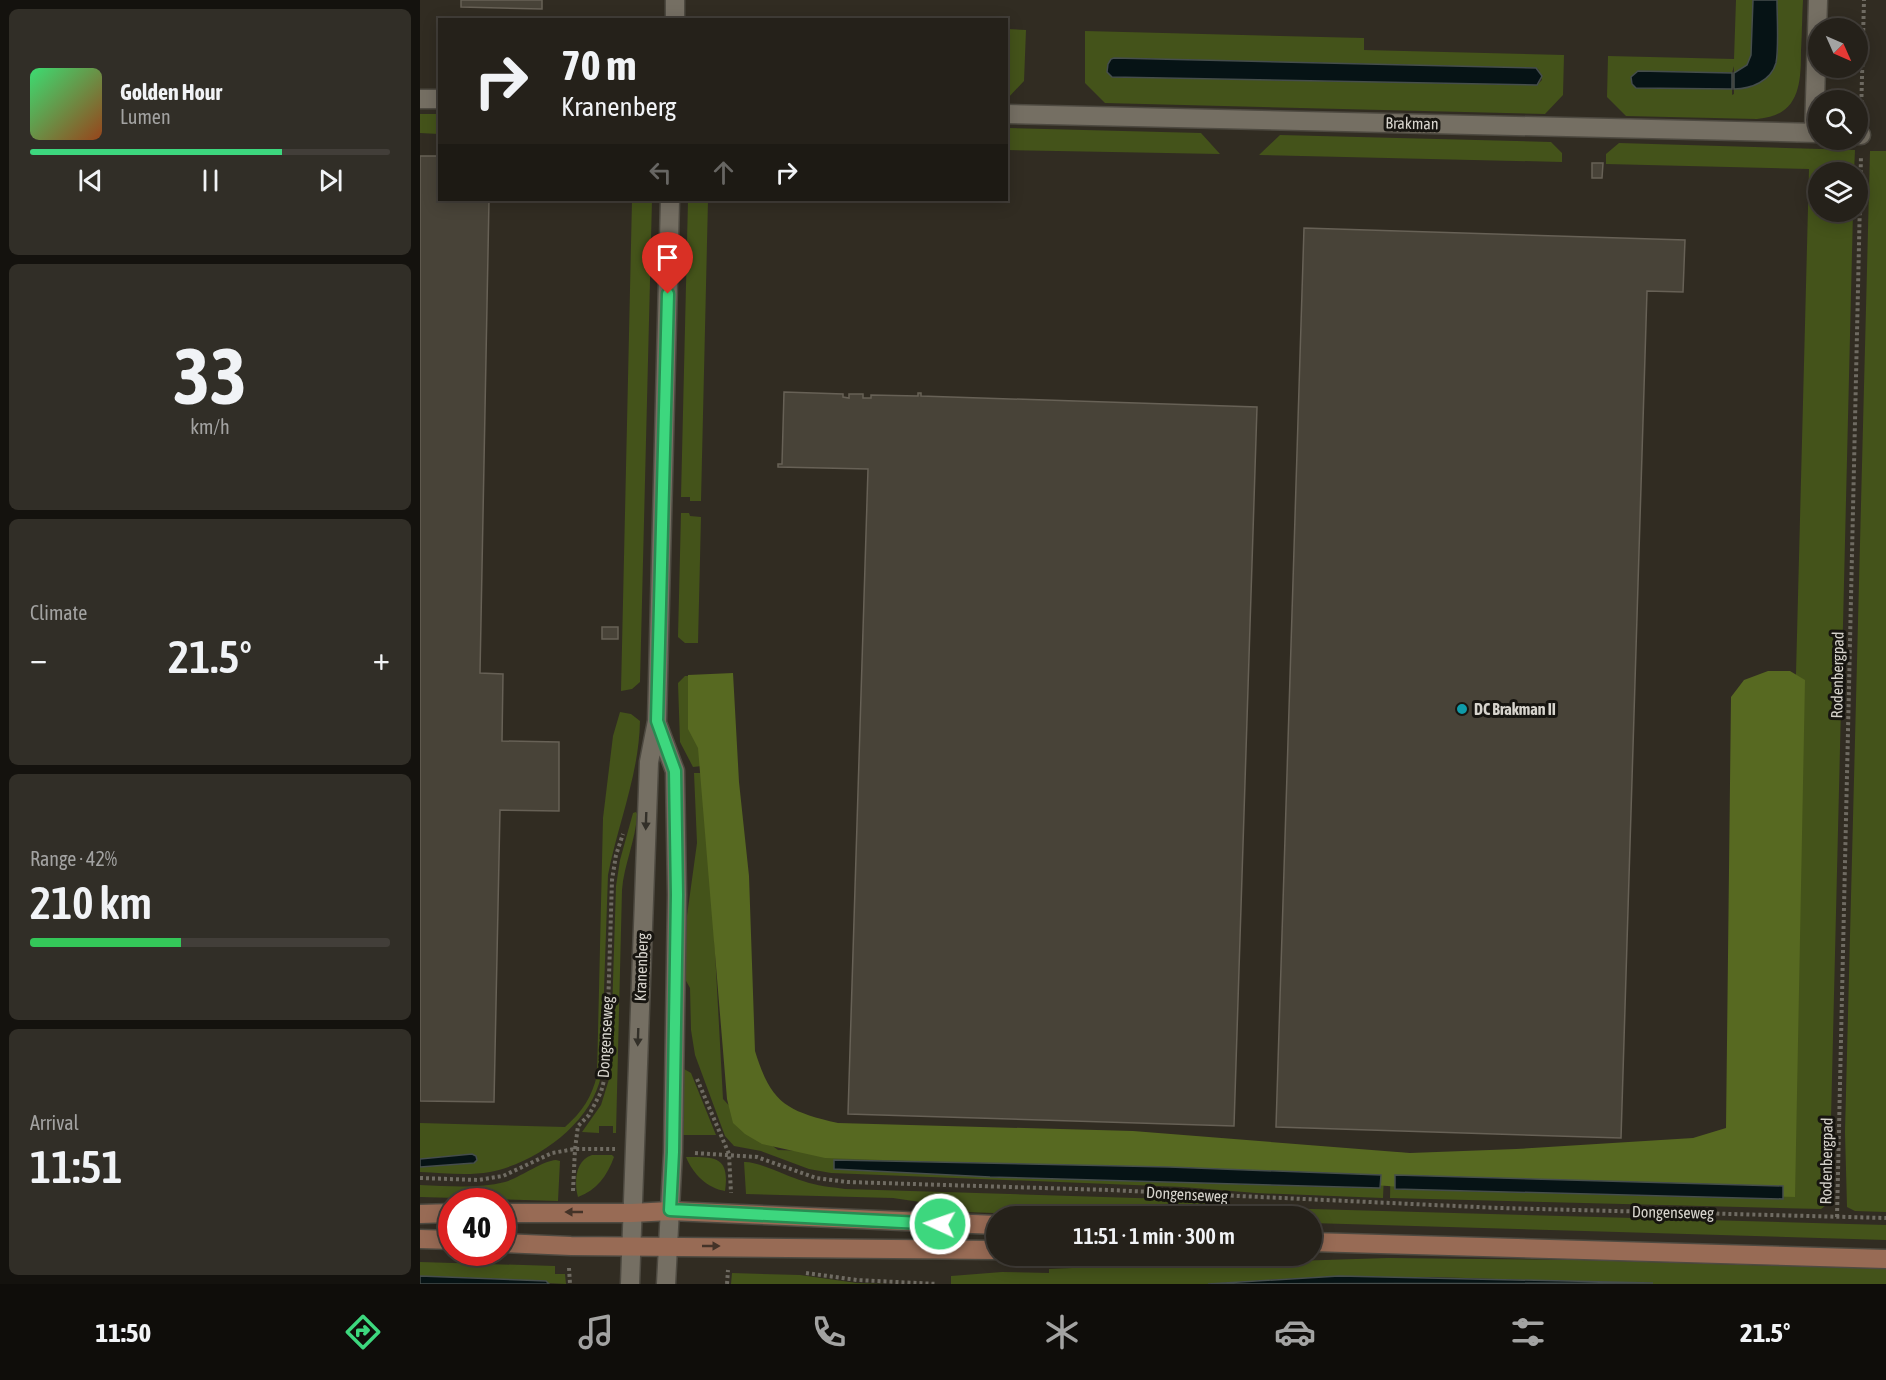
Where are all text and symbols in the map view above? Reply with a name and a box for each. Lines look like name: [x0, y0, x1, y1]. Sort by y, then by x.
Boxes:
north arrow: [1808, 18, 1868, 78]
map controls: [1808, 18, 1868, 222]
text: 70 m: [561, 41, 636, 89]
icon: right: [462, 42, 540, 120]
text: Golden Hour: [120, 79, 222, 105]
button: search: [1808, 90, 1868, 150]
text: Kranenberg: [561, 91, 676, 122]
text: Lumen: [120, 105, 171, 128]
street label: Brakman: [1385, 114, 1439, 132]
icon: left: [644, 156, 677, 189]
icon: ahead: [707, 156, 740, 189]
icon: right: [770, 156, 803, 189]
button: layers: [1808, 162, 1868, 222]
icon: previous: [74, 164, 107, 197]
icon: pause: [194, 164, 227, 197]
icon: next: [314, 164, 347, 197]
pin: [642, 232, 693, 294]
icon: arrive: [651, 241, 684, 274]
text: 33: [173, 331, 247, 421]
text: km/h: [190, 415, 230, 438]
text: Climate: [30, 601, 87, 624]
text: 21.5°: [168, 631, 252, 683]
street label: Rodenbergpad: [1827, 631, 1848, 719]
text: −: [30, 639, 47, 677]
text: +: [373, 639, 390, 677]
place label: DC Brakman II: [1474, 700, 1556, 718]
marker: DC Brakman II: [1455, 702, 1469, 716]
one-way arrow: [642, 811, 651, 830]
text: Range · 42%: [30, 847, 117, 870]
text: 210 km: [30, 877, 152, 929]
street label: Kranenberg: [631, 932, 652, 1002]
street label: Dongenseweg: [594, 995, 617, 1079]
one-way arrow: [633, 1027, 643, 1046]
text: Arrival: [30, 1111, 79, 1134]
street label: Rodenbergpad: [1816, 1117, 1837, 1205]
text: 11:51: [30, 1141, 123, 1193]
street label: Dongenseweg: [1145, 1183, 1229, 1206]
speed limit sign: 40: [438, 1188, 516, 1266]
position arrow: [908, 1192, 972, 1256]
street label: Dongenseweg: [1632, 1202, 1714, 1223]
one-way arrow: [564, 1207, 583, 1217]
text: 11:51 · 1 min · 300 m: [1073, 1223, 1235, 1249]
one-way arrow: [701, 1242, 720, 1251]
icon: directions: [342, 1311, 384, 1353]
icon: music: [575, 1311, 617, 1353]
icon: phone: [808, 1311, 850, 1353]
icon: climate: [1041, 1311, 1083, 1353]
icon: car: [1274, 1311, 1316, 1353]
icon: filters: [1507, 1311, 1549, 1353]
text: 11:50: [96, 1317, 151, 1348]
text: 21.5°: [1740, 1317, 1790, 1348]

